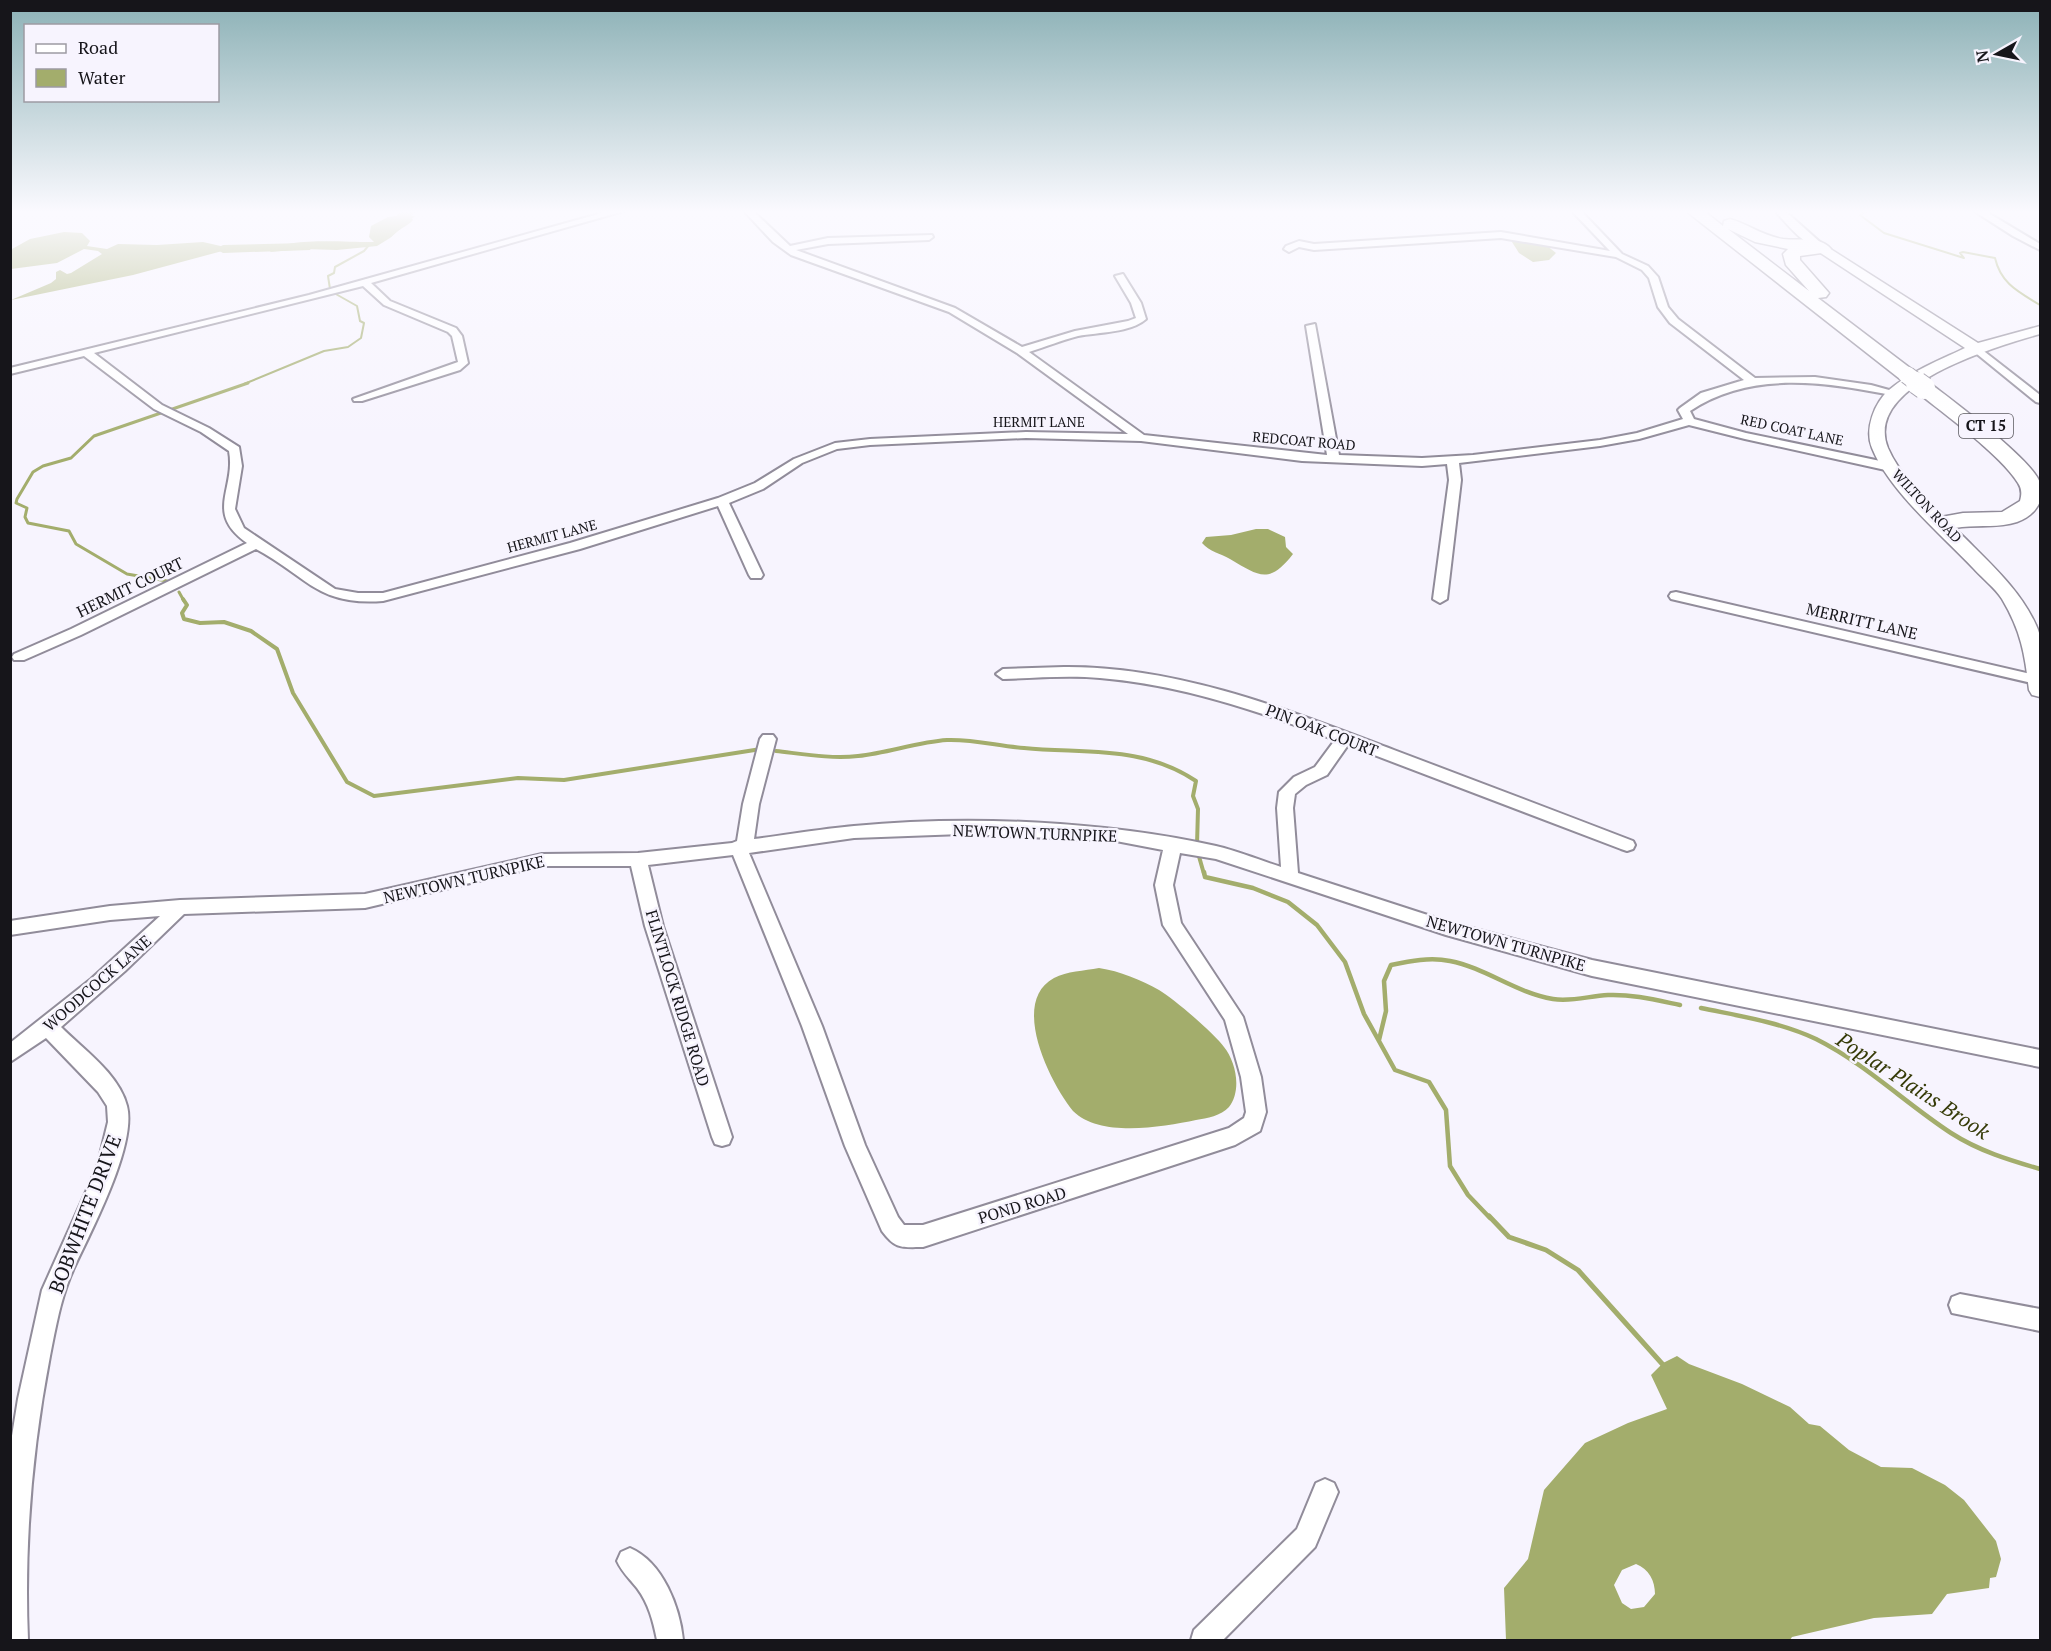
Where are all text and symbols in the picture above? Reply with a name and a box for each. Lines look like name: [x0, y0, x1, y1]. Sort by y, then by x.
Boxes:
legend: [24, 24, 219, 102]
north arrow: [1967, 24, 2027, 84]
text: Road: [78, 35, 118, 59]
text: N: [1970, 49, 1994, 64]
text: Water: [78, 65, 125, 89]
street label: RED COAT LANE: [1739, 409, 1845, 450]
street label: HERMIT LANE: [993, 412, 1085, 431]
road number: CT 15: [1959, 414, 2013, 438]
street label: REDCOAT ROAD: [1252, 427, 1356, 454]
street label: WILTON ROAD: [1888, 465, 1967, 547]
street label: HERMIT LANE: [505, 514, 599, 557]
street label: HERMIT COURT: [73, 552, 187, 622]
street label: MERRITT LANE: [1804, 598, 1920, 644]
street label: PIN OAK COURT: [1263, 698, 1381, 762]
street label: NEWTOWN TURNPIKE: [952, 819, 1118, 847]
street label: NEWTOWN TURNPIKE: [381, 850, 547, 908]
street label: FLINTLOCK RIDGE ROAD: [641, 907, 715, 1089]
street label: NEWTOWN TURNPIKE: [1424, 910, 1588, 976]
street label: WOODCOCK LANE: [38, 930, 156, 1036]
water label: Poplar Plains Brook: [1831, 1025, 1996, 1146]
street label: BOBWHITE DRIVE: [42, 1131, 127, 1297]
street label: POND ROAD: [975, 1181, 1069, 1229]

